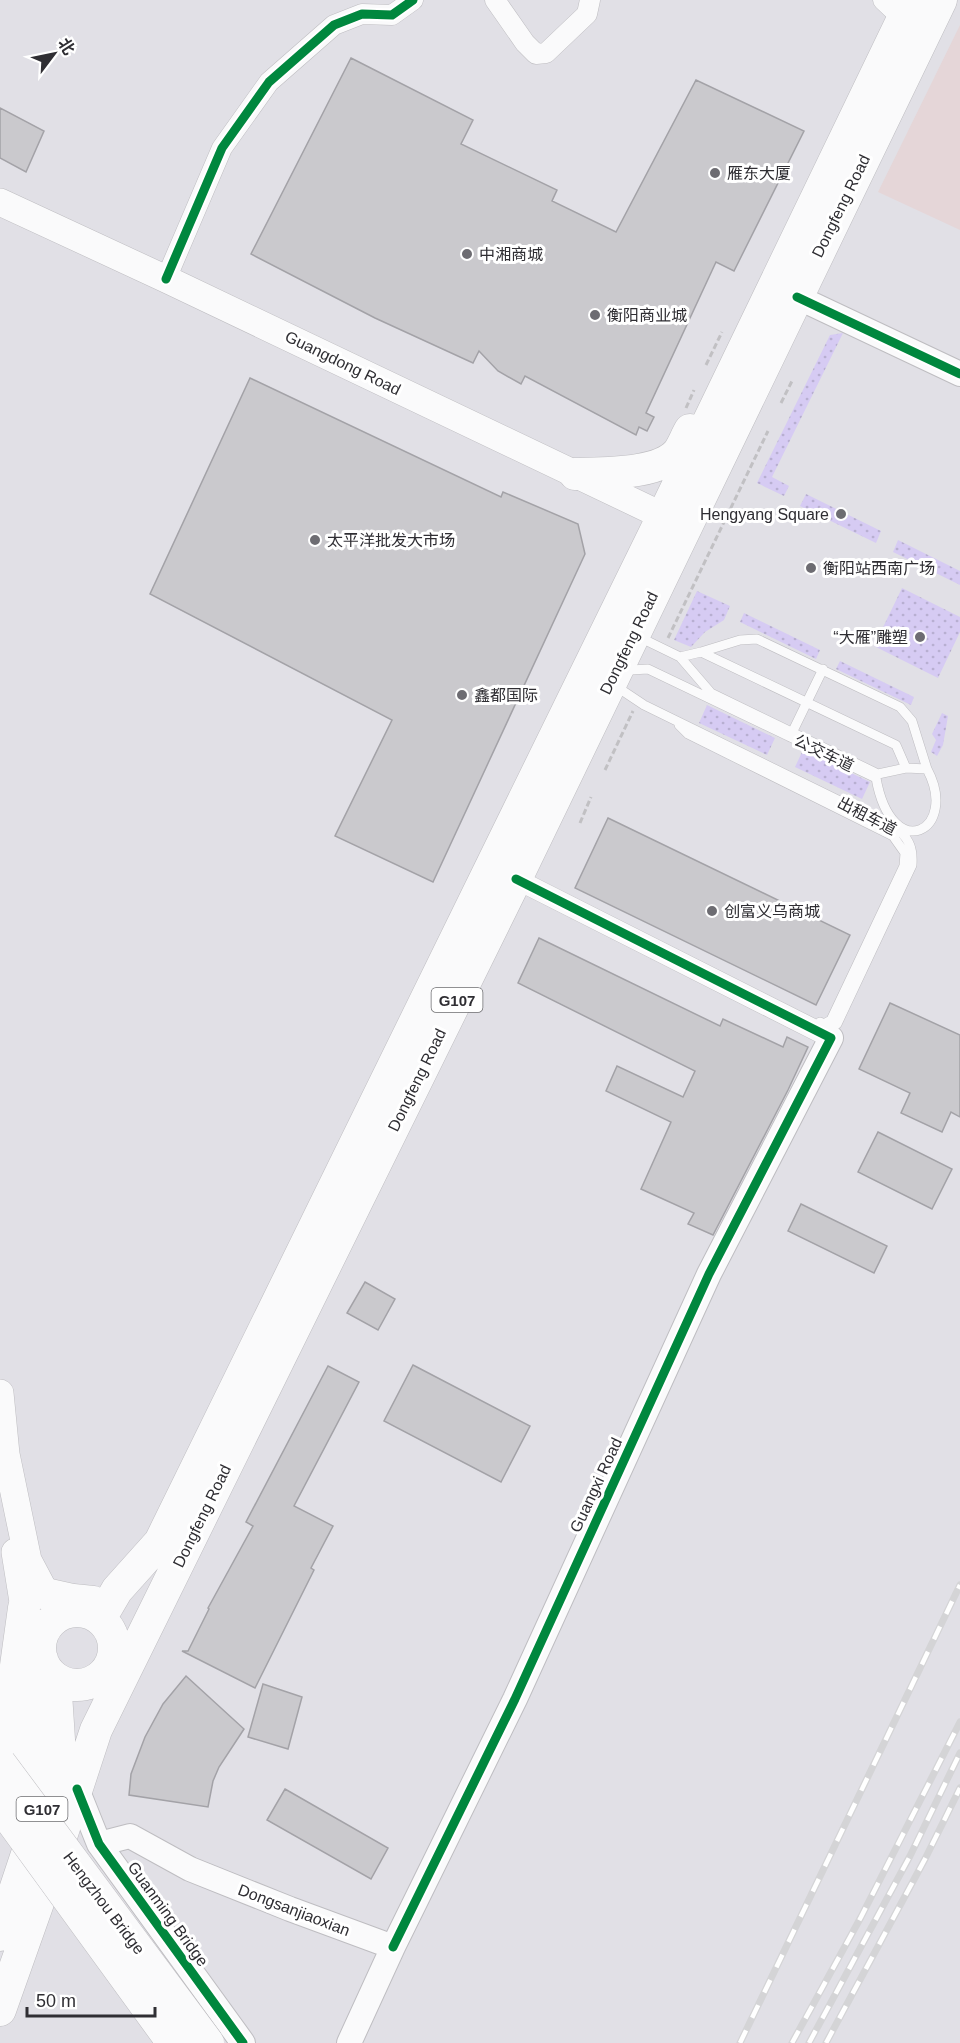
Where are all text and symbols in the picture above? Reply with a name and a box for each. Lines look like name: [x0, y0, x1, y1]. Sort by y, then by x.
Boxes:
north arrow: [24, 24, 84, 84]
text: 北: [55, 35, 78, 58]
street label: Dongfeng Road: [809, 152, 873, 260]
place label: 雁东大厦: [727, 165, 791, 182]
marker: 雁东大厦: [708, 166, 722, 180]
place label: 中湘商城: [479, 246, 543, 263]
marker: 中湘商城: [460, 247, 474, 261]
place label: 衡阳商业城: [607, 307, 687, 324]
marker: 衡阳商业城: [588, 308, 602, 322]
street label: Guangdong Road: [283, 328, 403, 398]
place label: Hengyang Square: [700, 506, 829, 523]
marker: Hengyang Square: [834, 507, 848, 521]
place label: 太平洋批发大市场: [327, 532, 455, 549]
marker: 太平洋批发大市场: [308, 533, 322, 547]
place label: 衡阳站西南广场: [823, 560, 935, 577]
marker: 衡阳站西南广场: [804, 561, 818, 575]
street label: Dongfeng Road: [597, 589, 661, 697]
place label: “大雁”雕塑: [833, 629, 908, 646]
marker: “大雁”雕塑: [913, 630, 927, 644]
place label: 鑫都国际: [474, 687, 538, 704]
marker: 鑫都国际: [455, 688, 469, 702]
street label: 公交车道: [792, 731, 856, 775]
street label: 出租车道: [835, 794, 899, 838]
place label: 创富义乌商城: [724, 903, 820, 920]
marker: 创富义乌商城: [705, 904, 719, 918]
road number: G107: [432, 988, 482, 1012]
street label: Dongfeng Road: [385, 1026, 449, 1134]
street label: Guangxi Road: [567, 1435, 625, 1535]
street label: Dongfeng Road: [170, 1462, 234, 1570]
road number: G107: [16, 1797, 68, 1821]
street label: Hengzhou Bridge: [60, 1849, 148, 1958]
street label: Guanming Bridge: [125, 1859, 212, 1969]
street label: Dongsanjiaoxian: [236, 1881, 352, 1939]
scale bar: [27, 1980, 154, 2018]
text: 50 m: [36, 1991, 76, 2011]

